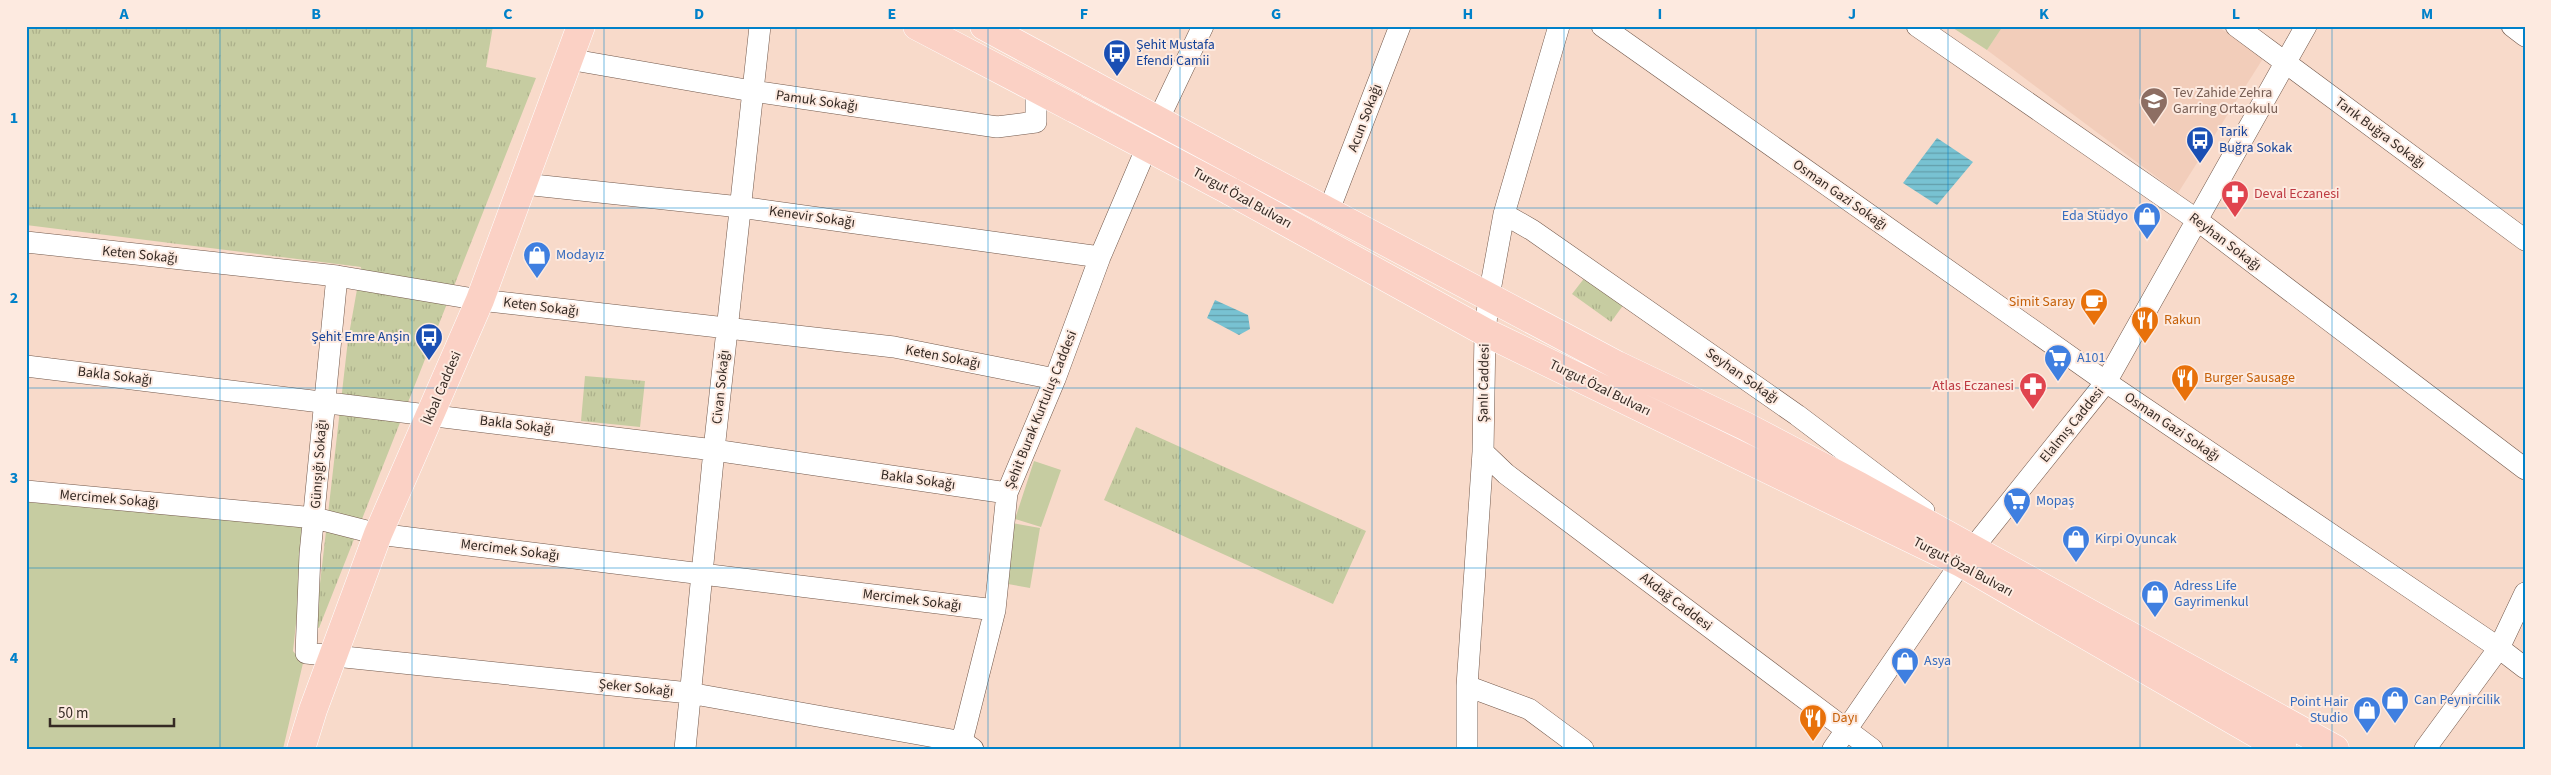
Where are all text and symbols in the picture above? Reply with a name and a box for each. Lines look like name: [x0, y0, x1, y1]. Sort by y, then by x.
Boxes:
text: A: [118, 3, 129, 25]
text: B: [311, 3, 321, 25]
text: C: [503, 3, 513, 25]
text: D: [694, 3, 704, 25]
text: E: [888, 3, 896, 25]
text: F: [1080, 3, 1088, 25]
text: G: [1271, 3, 1281, 25]
text: H: [1463, 3, 1473, 25]
text: I: [1658, 3, 1662, 25]
text: J: [1848, 3, 1856, 25]
text: K: [2039, 3, 2049, 25]
text: L: [2232, 3, 2240, 25]
text: M: [2421, 3, 2433, 25]
place label: Şehit Mustafa Efendi Camii: [1136, 35, 1215, 71]
bus stop icon: Şehit Mustafa Efendi Camii: [1102, 38, 1132, 77]
street label: Acun Sokağı: [1343, 81, 1387, 155]
place label: Tev Zahide Zehra Garring Ortaokulu: [2173, 83, 2278, 119]
street label: Pamuk Sokağı: [775, 85, 859, 117]
school or university icon: Tev Zahide Zehra Garring Ortaokulu: [2139, 86, 2169, 125]
street label: Tarık Buğra Sokağı: [2331, 92, 2429, 174]
text: 1: [10, 107, 18, 129]
place label: Tarik Buğra Sokak: [2219, 122, 2292, 158]
bus stop icon: Tarik Buğra Sokak: [2185, 125, 2215, 164]
street label: Osman Gazi Sokağı: [1789, 155, 1891, 235]
street label: Turgut Özal Bulvarı: [1189, 162, 1295, 234]
pharmacy icon: Deval Eczanesi: [2220, 179, 2250, 218]
place label: Deval Eczanesi: [2254, 184, 2340, 204]
street label: Kenevir Sokağı: [768, 201, 856, 233]
shop icon: Eda Stüdyo: [2132, 201, 2162, 240]
place label: Eda Stüdyo: [2062, 206, 2128, 226]
street label: Reyhan Sokağı: [2185, 208, 2265, 276]
shop icon: Modayız: [522, 240, 552, 279]
street label: Keten Sokağı: [101, 241, 179, 269]
place label: Modayız: [556, 245, 605, 265]
text: 2: [10, 287, 18, 309]
cafe icon: Simit Saray: [2079, 287, 2109, 326]
street label: Keten Sokağı: [502, 292, 580, 322]
place label: Simit Saray: [2009, 292, 2075, 312]
restaurant icon: Rakun: [2130, 305, 2160, 344]
place label: Rakun: [2164, 310, 2201, 330]
bus stop icon: Şehit Emre Anşin: [414, 322, 444, 361]
place label: Şehit Emre Anşin: [311, 327, 410, 347]
street label: Şehit Burak Kurtuluş Caddesi: [1000, 328, 1082, 492]
street label: Keten Sokağı: [904, 340, 982, 374]
street label: Şanlı Caddesi: [1473, 343, 1495, 423]
street label: Seyhan Sokağı: [1701, 343, 1783, 409]
supermarket icon: A101: [2043, 343, 2073, 382]
street label: İkbal Caddesi: [417, 348, 467, 428]
place label: A101: [2077, 348, 2106, 368]
street label: Civan Sokağı: [707, 349, 735, 425]
street label: Turgut Özal Bulvarı: [1546, 355, 1654, 421]
street label: Bakla Sokağı: [77, 361, 153, 391]
restaurant icon: Burger Sausage: [2170, 363, 2200, 402]
place label: Burger Sausage: [2204, 368, 2295, 388]
pharmacy icon: Atlas Eczanesi: [2018, 371, 2048, 410]
place label: Atlas Eczanesi: [1932, 376, 2014, 396]
street label: Elalmış Caddesi: [2035, 383, 2109, 467]
street label: Osman Gazi Sokağı: [2120, 388, 2224, 466]
street label: Bakla Sokağı: [479, 410, 555, 440]
street label: Günışığı Sokağı: [306, 419, 332, 509]
street label: Bakla Sokağı: [879, 465, 957, 495]
text: 3: [10, 467, 18, 489]
street label: Mercimek Sokağı: [59, 485, 159, 513]
supermarket icon: Mopaş: [2002, 486, 2032, 525]
place label: Mopaş: [2036, 491, 2074, 511]
shop icon: Kirpi Oyuncak: [2061, 524, 2091, 563]
place label: Kirpi Oyuncak: [2095, 529, 2177, 549]
street label: Turgut Özal Bulvarı: [1909, 532, 2017, 602]
street label: Mercimek Sokağı: [459, 534, 561, 566]
street label: Akdağ Caddesi: [1636, 568, 1716, 636]
place label: Adress Life Gayrimenkul: [2174, 576, 2249, 612]
shop icon: Adress Life Gayrimenkul: [2140, 579, 2170, 618]
street label: Mercimek Sokağı: [861, 584, 963, 616]
shop icon: Asya: [1890, 646, 1920, 685]
text: 4: [10, 647, 19, 669]
place label: Asya: [1924, 651, 1951, 671]
street label: Şeker Sokağı: [598, 674, 674, 702]
shop icon: Can Peynircilik: [2380, 685, 2410, 724]
place label: Can Peynircilik: [2414, 690, 2500, 710]
place label: Point Hair Studio: [2290, 692, 2348, 728]
scale bar: [50, 695, 174, 727]
shop icon: Point Hair Studio: [2352, 695, 2382, 734]
text: 50 m: [58, 703, 88, 724]
restaurant icon: Dayı: [1798, 703, 1828, 742]
place label: Dayı: [1832, 708, 1858, 728]

